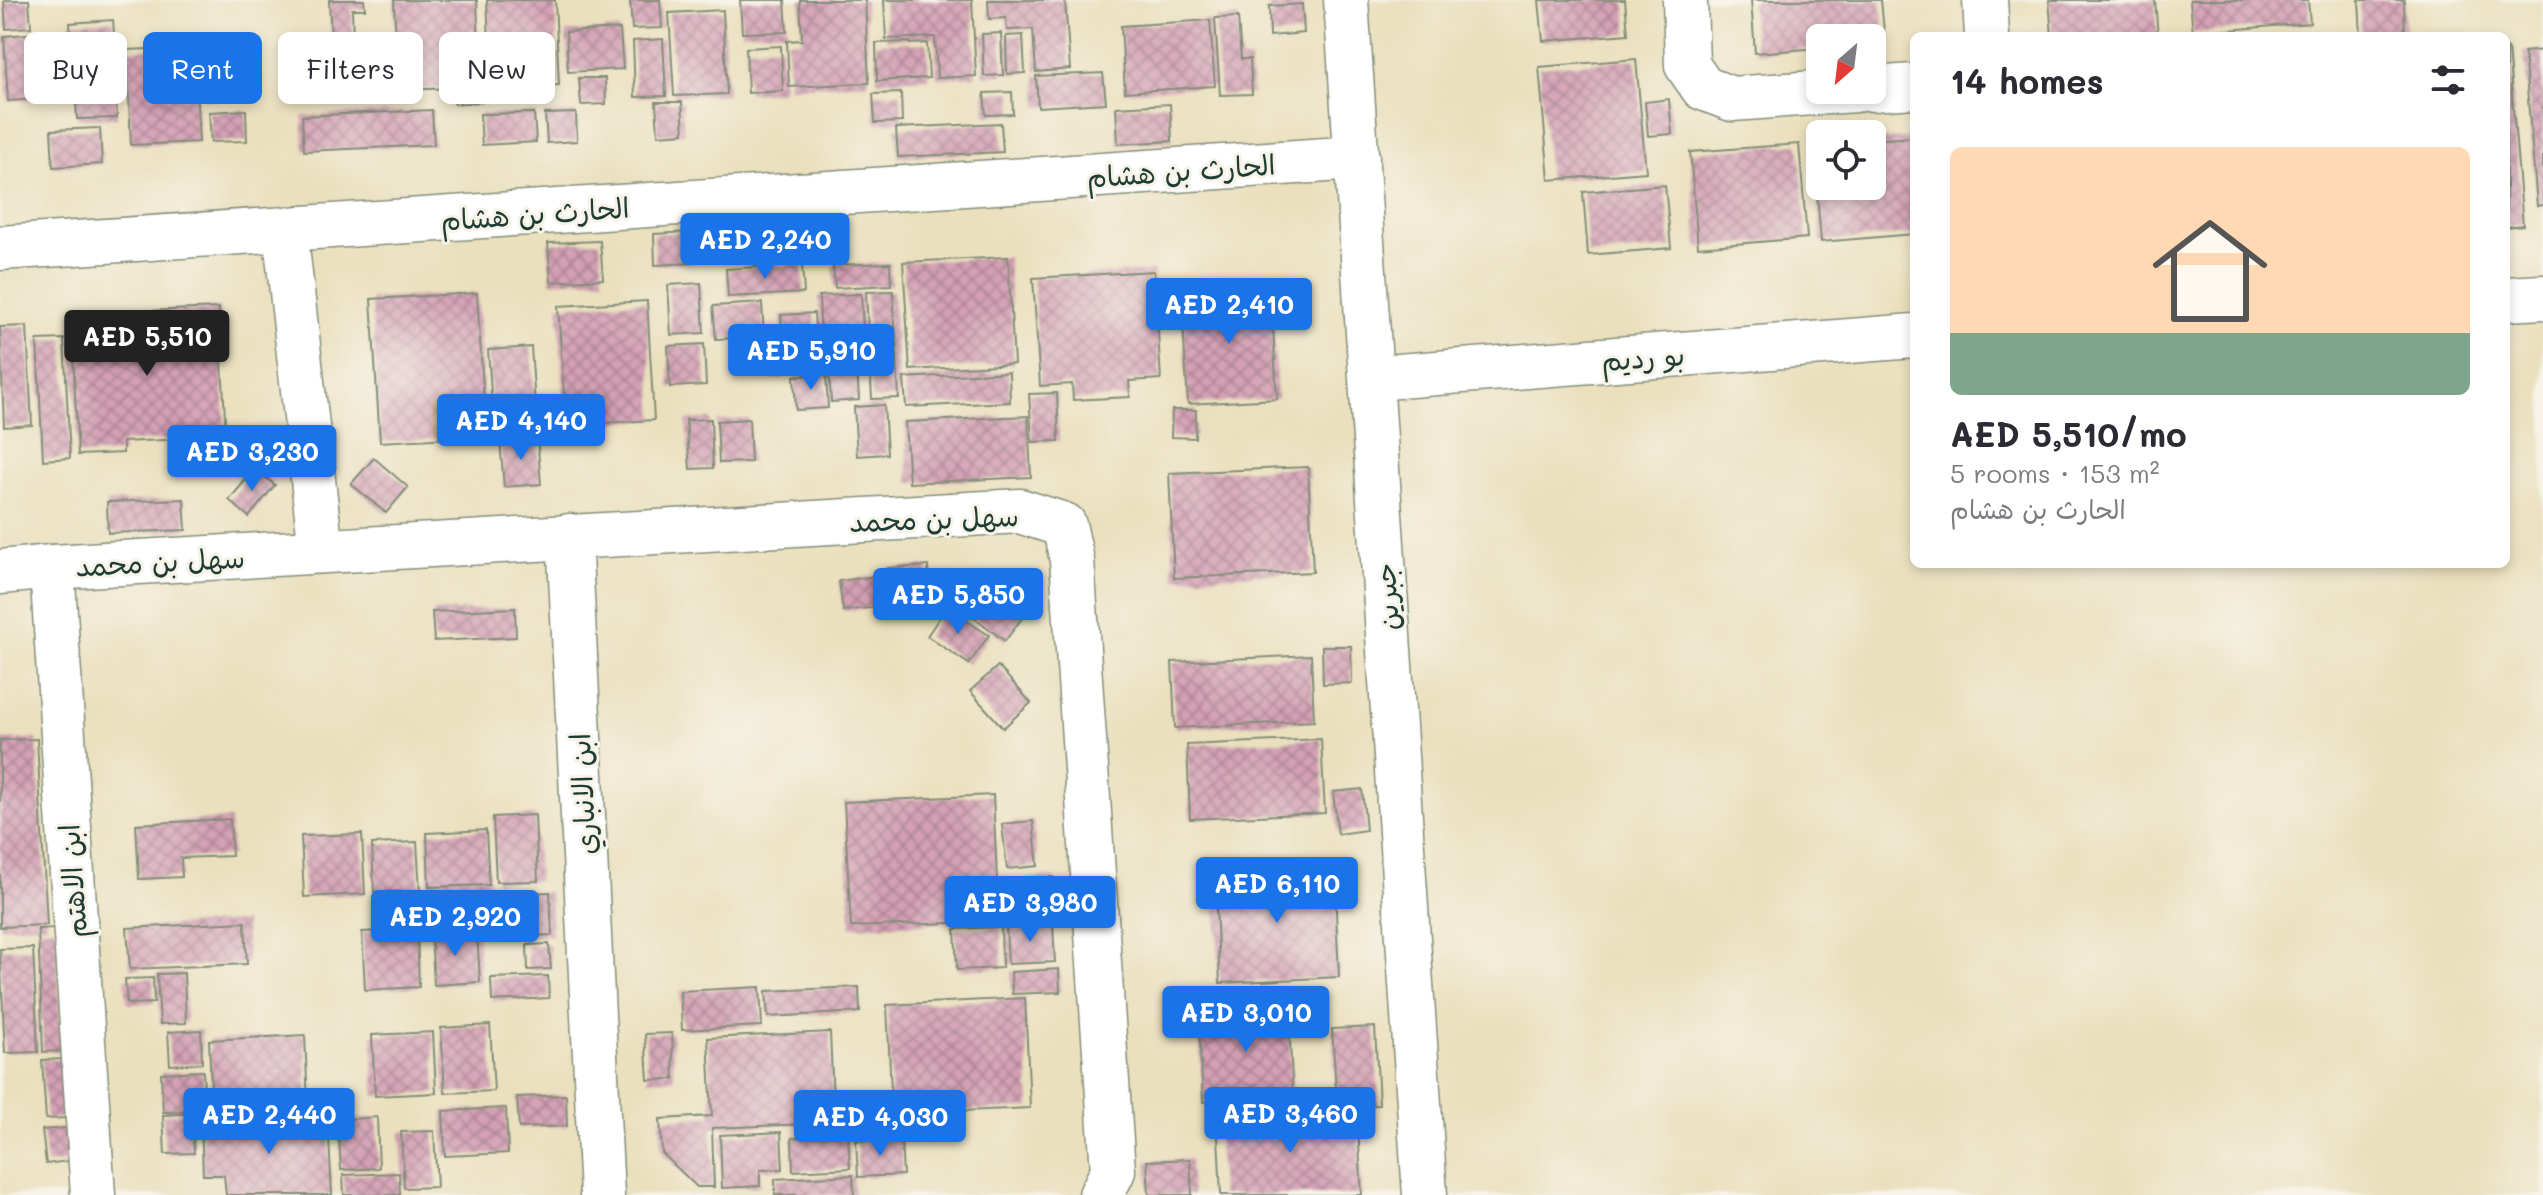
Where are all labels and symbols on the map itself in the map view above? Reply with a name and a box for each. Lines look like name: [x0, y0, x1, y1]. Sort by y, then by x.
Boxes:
north arrow: [1806, 24, 1886, 104]
street label: الحارث بن هشام: [1085, 145, 1277, 200]
street label: الحارث بن هشام: [439, 188, 631, 243]
pin: AED 2,240: [673, 213, 857, 281]
pin: AED 2,410: [1137, 278, 1321, 346]
pin: AED 5,510: [55, 310, 239, 378]
pin: AED 5,910: [719, 324, 903, 392]
street label: بو رديم: [1600, 336, 1686, 383]
pin: AED 4,140: [429, 394, 613, 462]
pin: AED 3,230: [160, 425, 344, 493]
street label: سهل بن محمد: [849, 497, 1019, 540]
street label: سهل بن محمد: [74, 539, 246, 584]
street label: جبرين: [1366, 562, 1407, 632]
pin: AED 5,850: [866, 568, 1050, 636]
street label: ابن الانباري: [561, 732, 607, 856]
street label: ابن الاهتم: [50, 822, 99, 939]
pin: AED 6,110: [1185, 857, 1369, 925]
pin: AED 3,980: [938, 876, 1122, 944]
pin: AED 2,920: [363, 890, 547, 958]
pin: AED 3,010: [1154, 986, 1338, 1054]
pin: AED 3,460: [1198, 1087, 1382, 1155]
pin: AED 2,440: [177, 1088, 361, 1156]
pin: AED 4,030: [788, 1090, 972, 1158]

